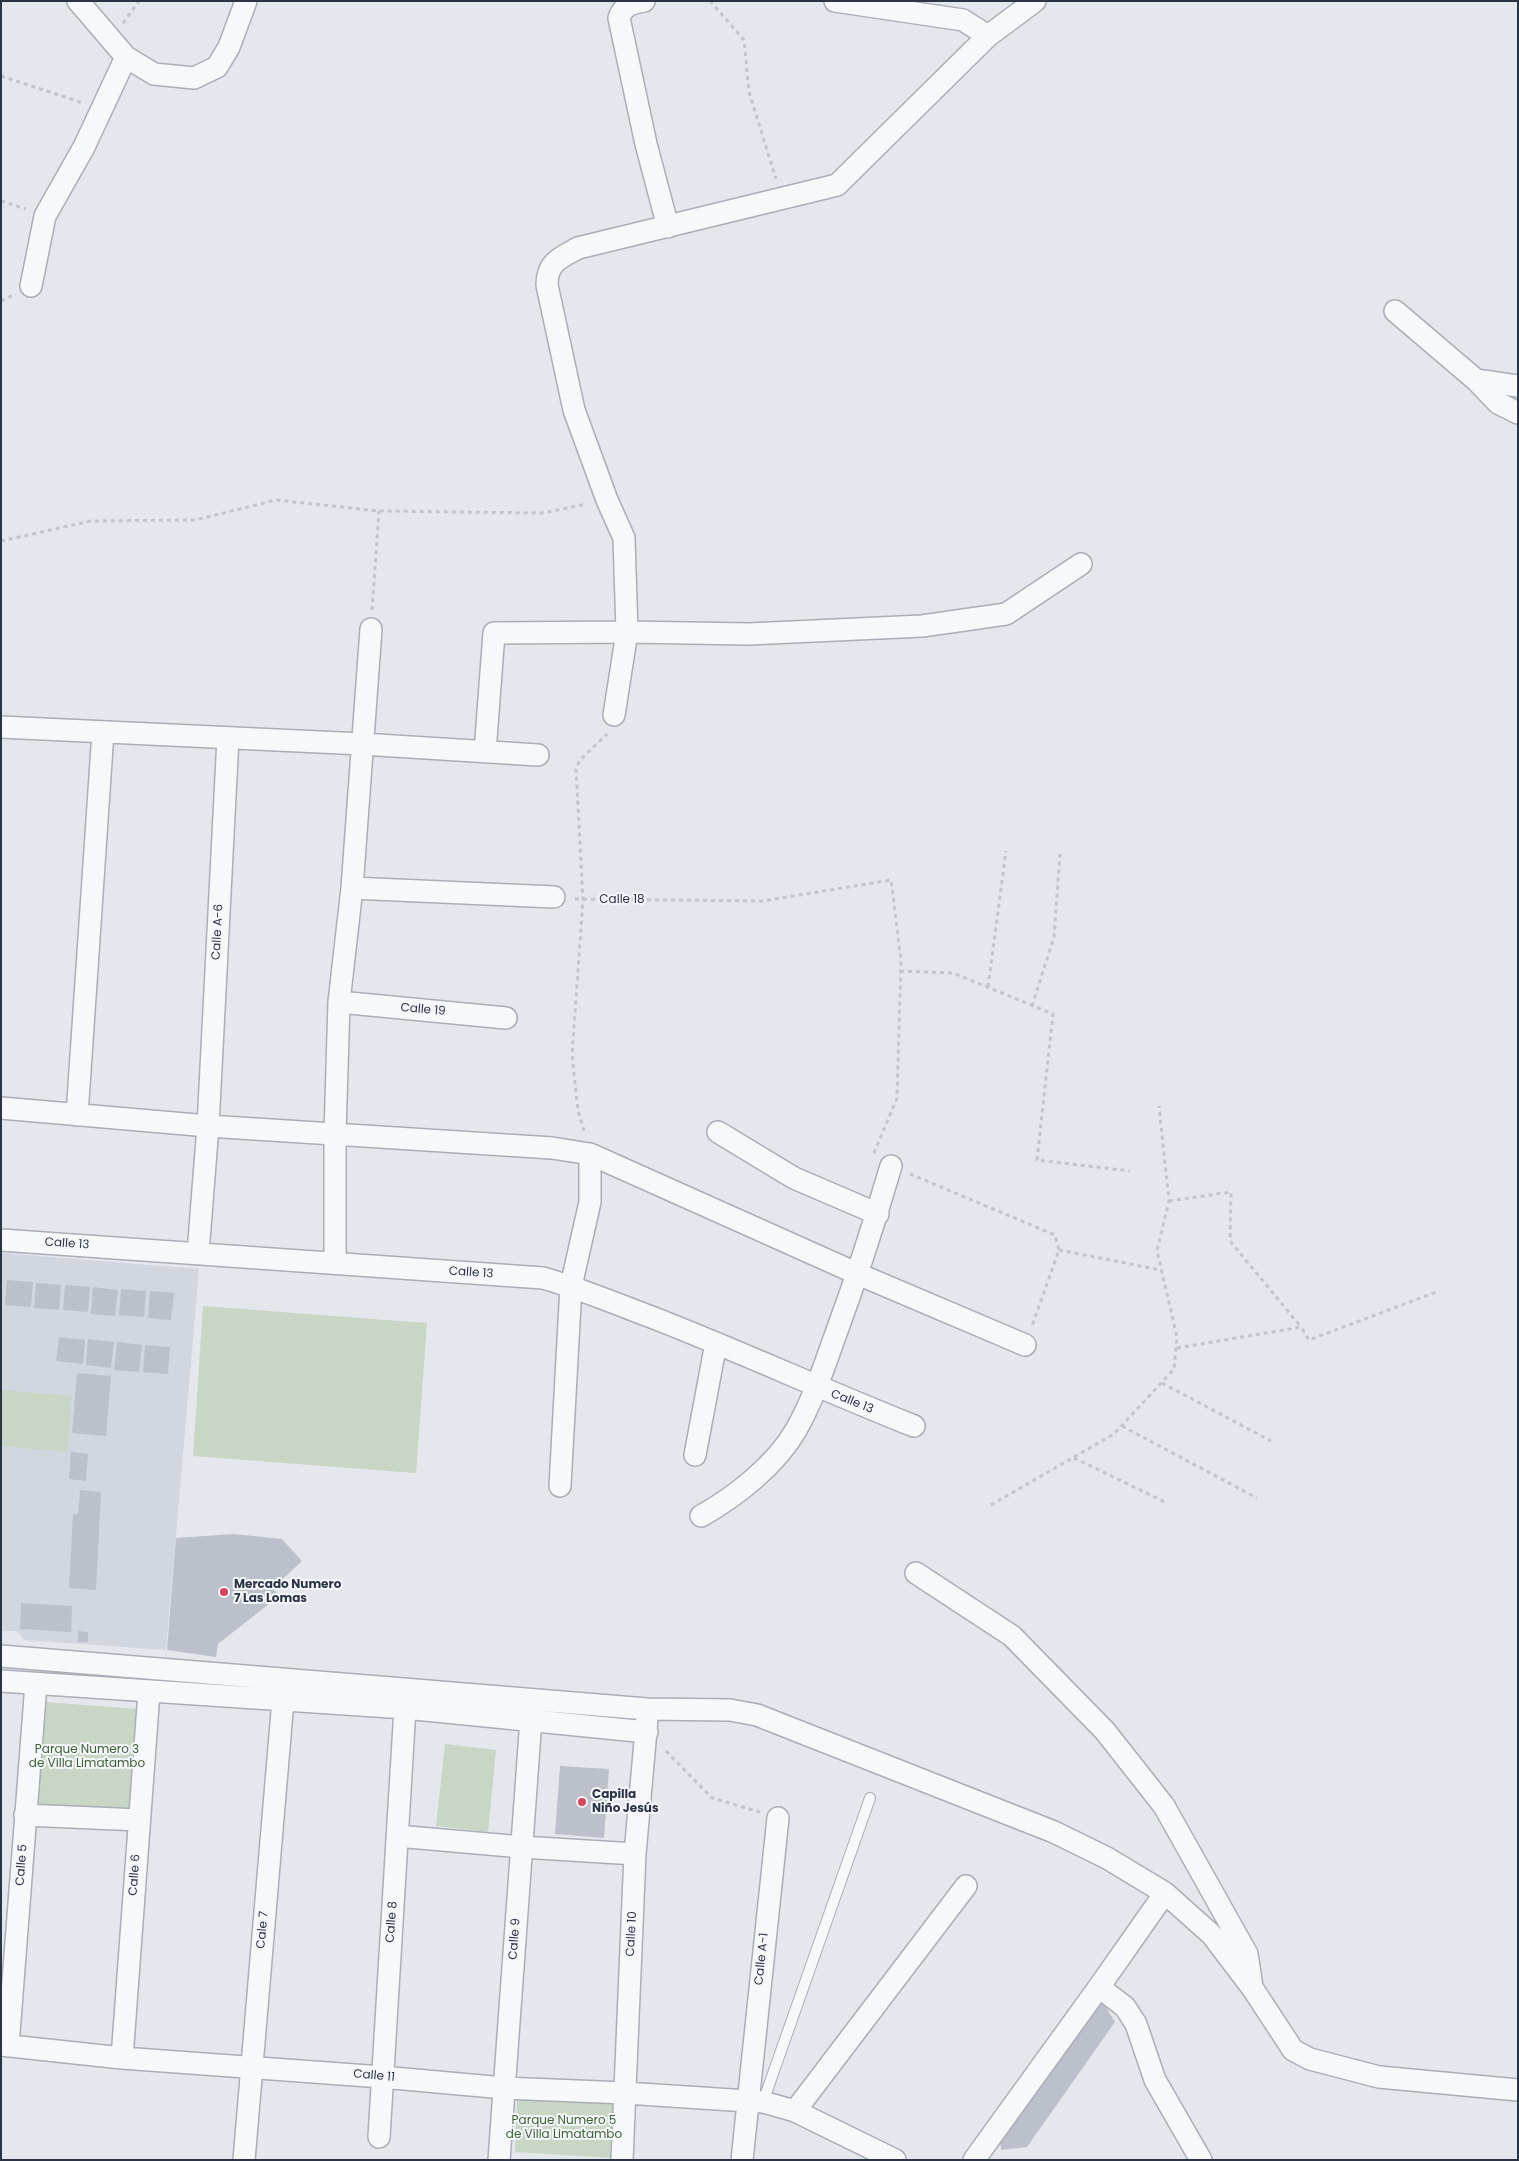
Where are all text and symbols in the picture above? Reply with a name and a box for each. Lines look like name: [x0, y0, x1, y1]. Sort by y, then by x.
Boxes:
street label: Calle 18: [599, 893, 645, 907]
street label: Calle A-6: [209, 904, 227, 960]
street label: Calle 19: [400, 1001, 446, 1019]
street label: Calle 13: [44, 1235, 90, 1253]
street label: Calle 13: [448, 1264, 494, 1282]
street label: Calle 13: [829, 1387, 875, 1417]
place label: Mercado Numero 7 Las Lomas: [234, 1578, 341, 1606]
marker: Mercado Numero 7 Las Lomas: [218, 1586, 230, 1598]
park label: Parque Numero 3 de Villa Limatambo: [29, 1743, 145, 1771]
place label: Capilla Niño Jesús: [592, 1788, 659, 1816]
marker: Capilla Niño Jesús: [576, 1796, 588, 1808]
street label: Calle 5: [13, 1844, 31, 1886]
street label: Calle 6: [126, 1854, 144, 1896]
street label: Calle 8: [383, 1901, 401, 1943]
street label: Cale 7: [254, 1911, 272, 1949]
street label: Calle 10: [624, 1911, 640, 1957]
street label: Calle 9: [506, 1918, 524, 1960]
street label: Calle A-1: [752, 1932, 772, 1986]
street label: Calle 11: [353, 2067, 395, 2085]
park label: Parque Numero 5 de Villa Limatambo: [506, 2114, 622, 2142]

